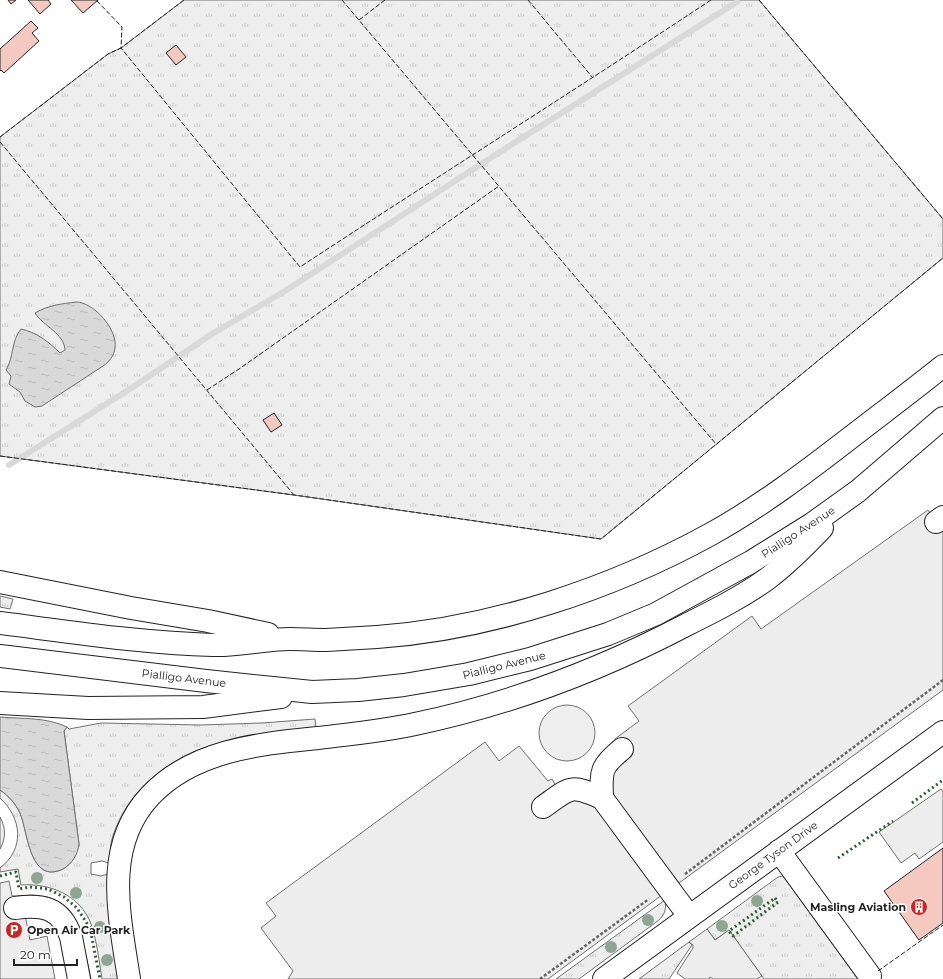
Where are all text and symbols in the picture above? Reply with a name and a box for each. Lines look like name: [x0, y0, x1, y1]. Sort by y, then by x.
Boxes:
street label: Pialligo Avenue: [759, 503, 838, 561]
street label: Pialligo Avenue: [461, 648, 547, 682]
street label: Pialligo Avenue: [141, 666, 227, 690]
street label: George Tyson Drive: [726, 818, 821, 892]
building icon: Masling Aviation: [909, 897, 929, 917]
place label: Masling Aviation: [810, 900, 906, 914]
parking icon: Open Air Car Park: [4, 920, 24, 940]
place label: Open Air Car Park: [27, 923, 131, 937]
scale bar: [14, 941, 77, 967]
text: 20 m: [20, 947, 51, 962]

